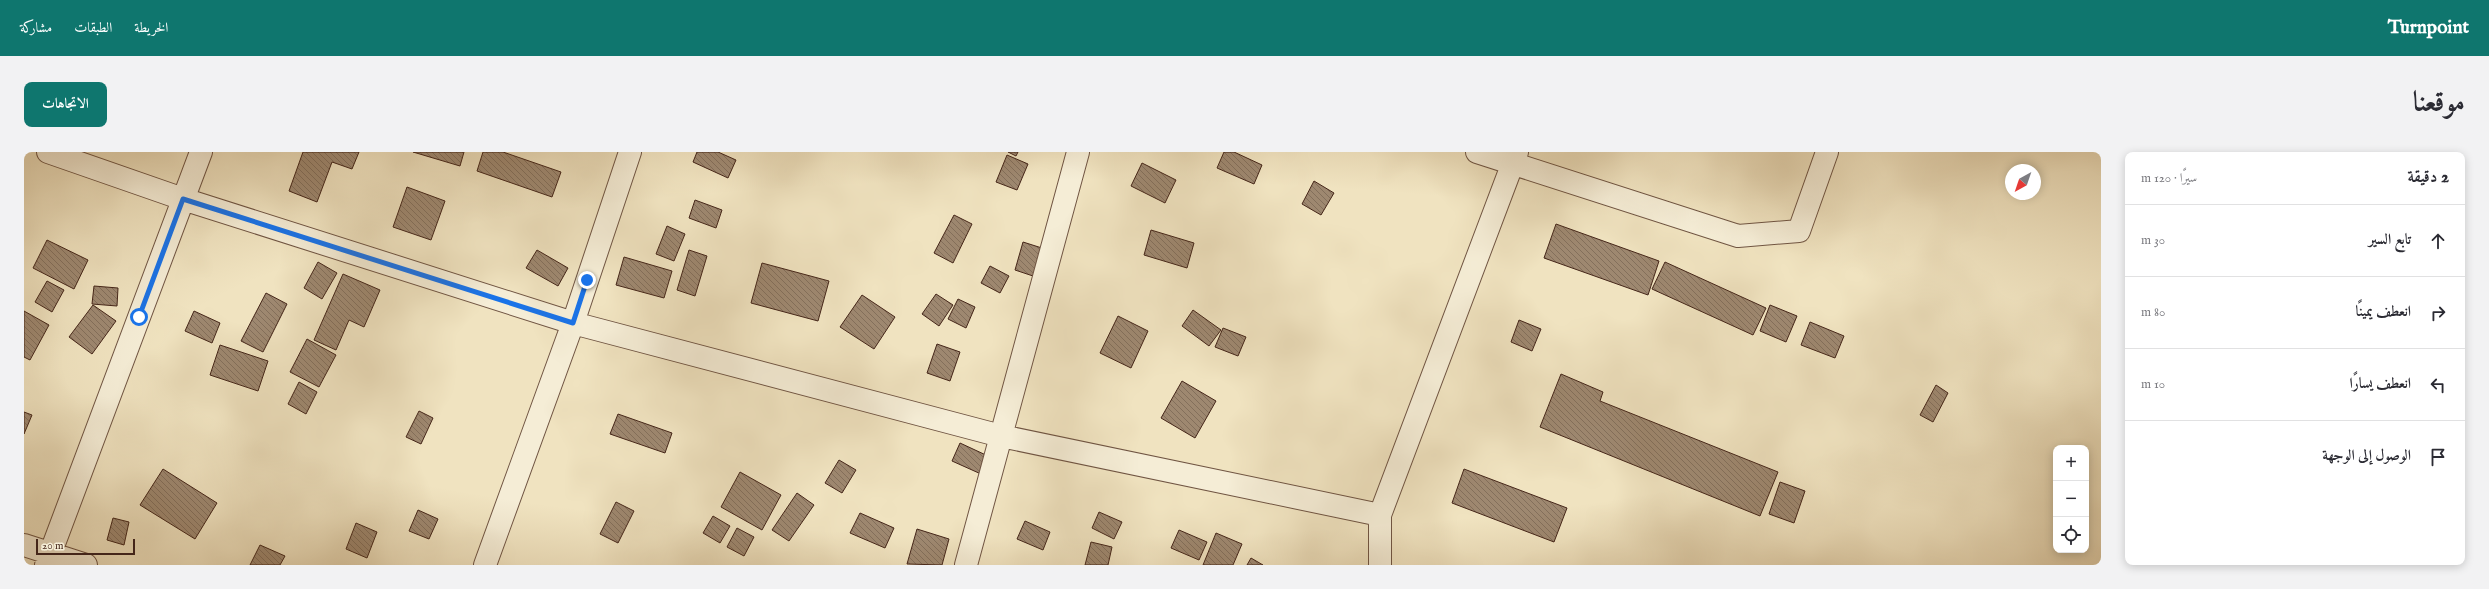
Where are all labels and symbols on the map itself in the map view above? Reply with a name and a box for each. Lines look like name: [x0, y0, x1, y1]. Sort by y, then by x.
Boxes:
north arrow: [2005, 164, 2041, 200]
route end: [578, 271, 596, 289]
route start: [130, 308, 148, 326]
scale bar: [36, 537, 135, 556]

